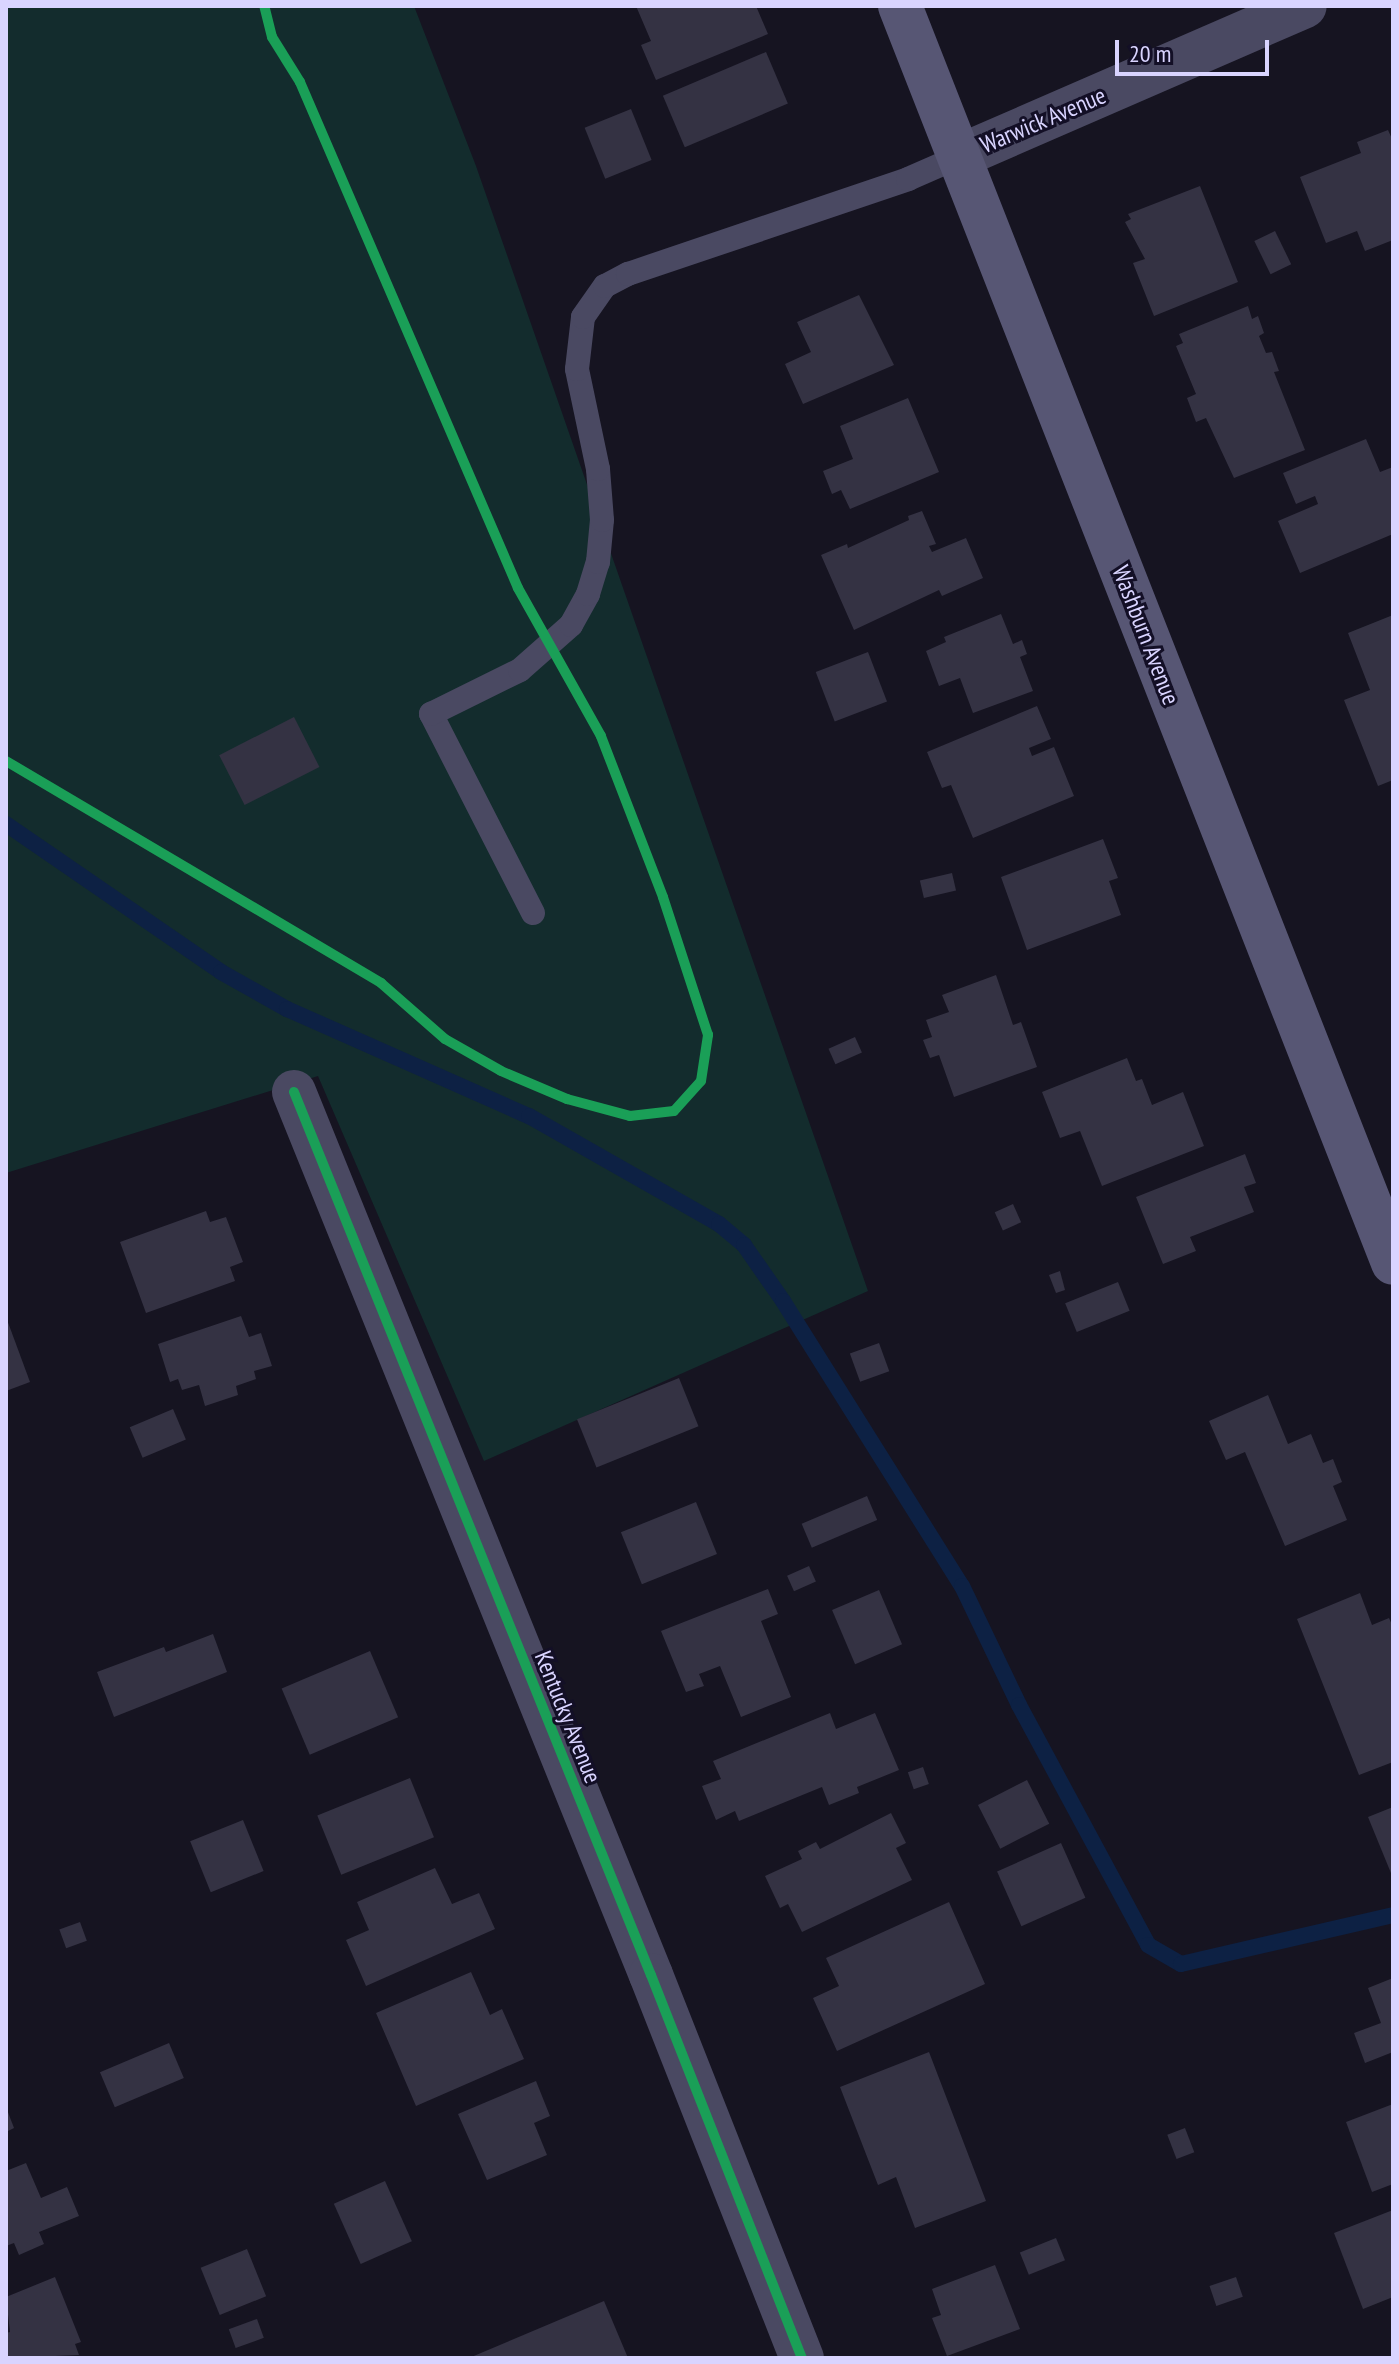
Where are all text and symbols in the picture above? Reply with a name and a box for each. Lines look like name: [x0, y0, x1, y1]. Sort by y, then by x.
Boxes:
scale bar: [1119, 24, 1273, 74]
text: 20 m: [1129, 38, 1171, 69]
street label: Warwick Avenue: [975, 80, 1111, 160]
street label: Washburn Avenue: [1106, 561, 1186, 709]
street label: Kentucky Avenue: [528, 1646, 608, 1788]

